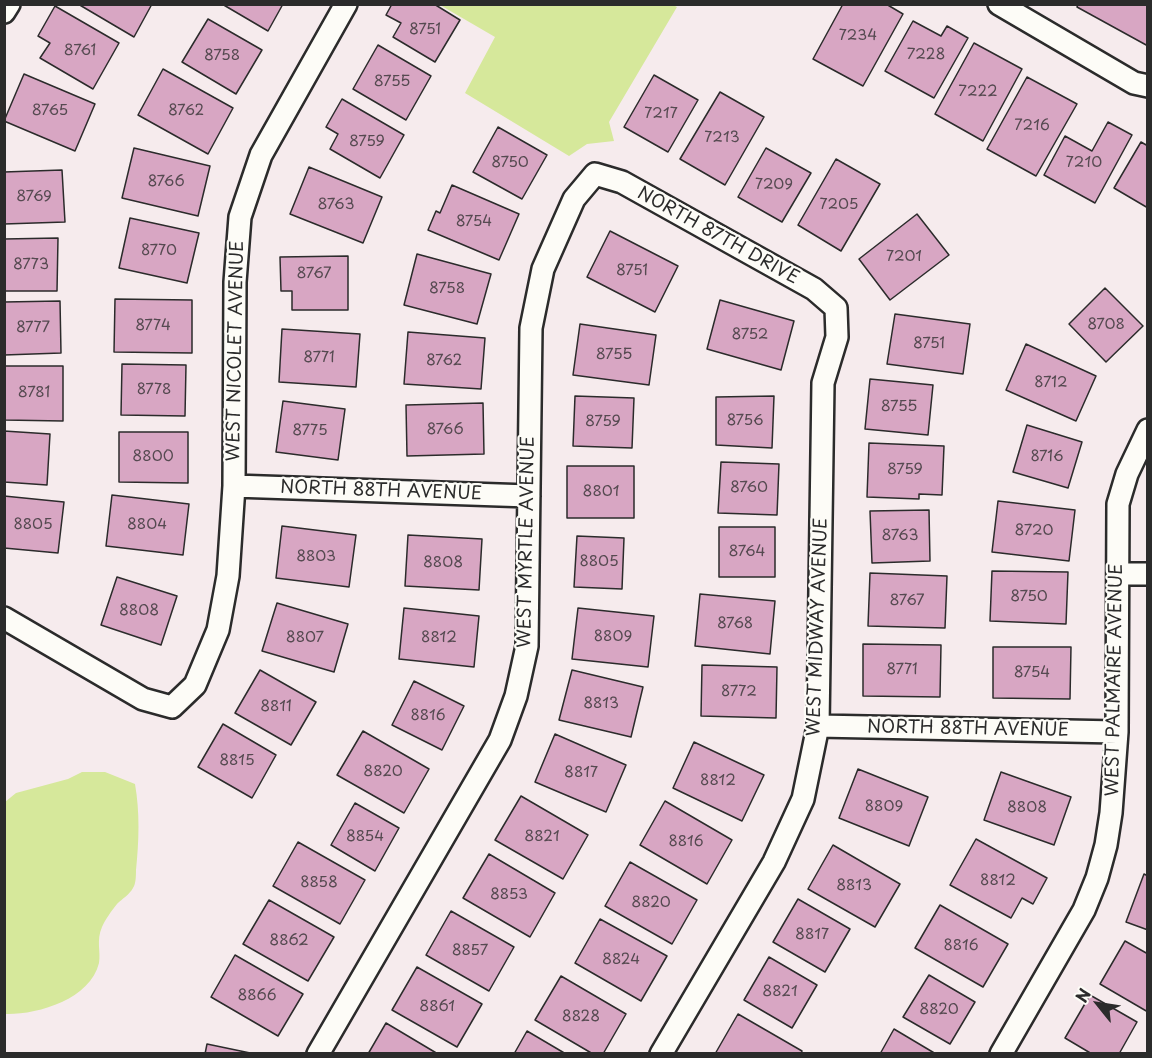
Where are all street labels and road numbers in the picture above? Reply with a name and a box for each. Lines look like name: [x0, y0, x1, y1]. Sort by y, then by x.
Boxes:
street label: NORTH 87TH DRIVE: [634, 183, 802, 289]
street label: WEST NICOLET AVENUE: [223, 240, 249, 462]
street label: WEST MYRTLE AVENUE: [514, 436, 540, 648]
street label: NORTH 88TH AVENUE: [280, 477, 482, 505]
street label: WEST MIDWAY AVENUE: [803, 517, 833, 737]
street label: WEST PALMAIRE AVENUE: [1102, 563, 1128, 797]
street label: NORTH 88TH AVENUE: [867, 716, 1069, 742]

